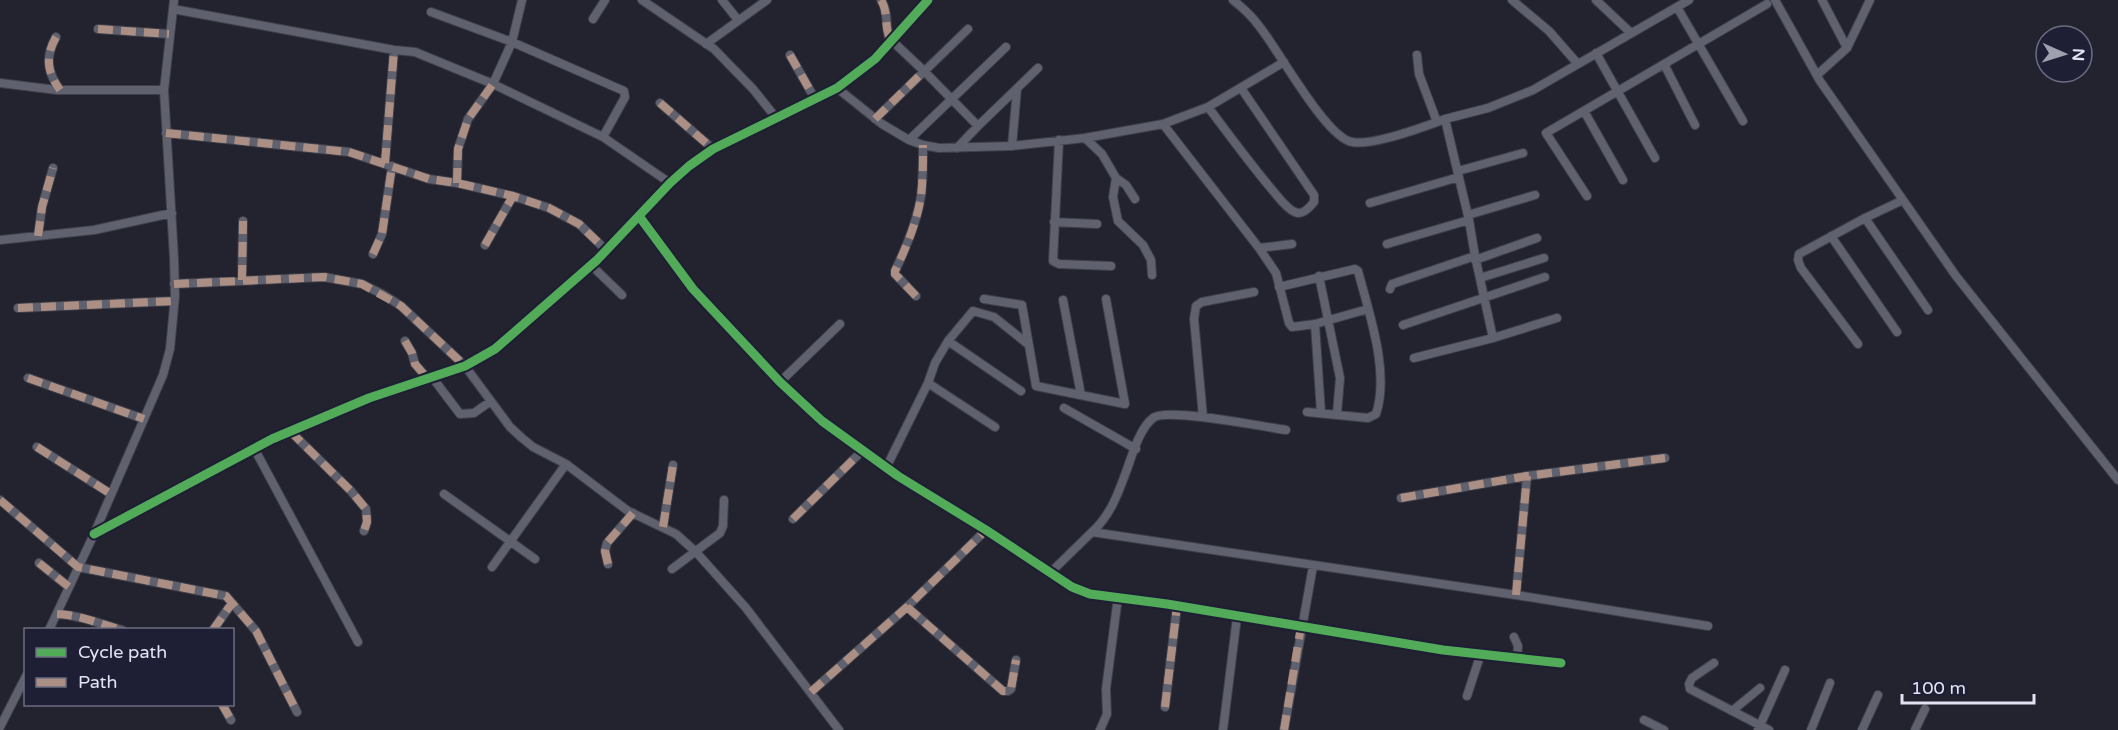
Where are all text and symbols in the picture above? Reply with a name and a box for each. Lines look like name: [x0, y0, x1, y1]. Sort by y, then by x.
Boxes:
north arrow: [2034, 24, 2094, 84]
text: N: [2068, 48, 2088, 62]
legend: [24, 628, 234, 706]
text: Cycle path: [78, 641, 167, 663]
scale bar: [1902, 667, 2034, 705]
text: Path: [78, 671, 117, 693]
text: 100 m: [1911, 677, 1966, 699]

